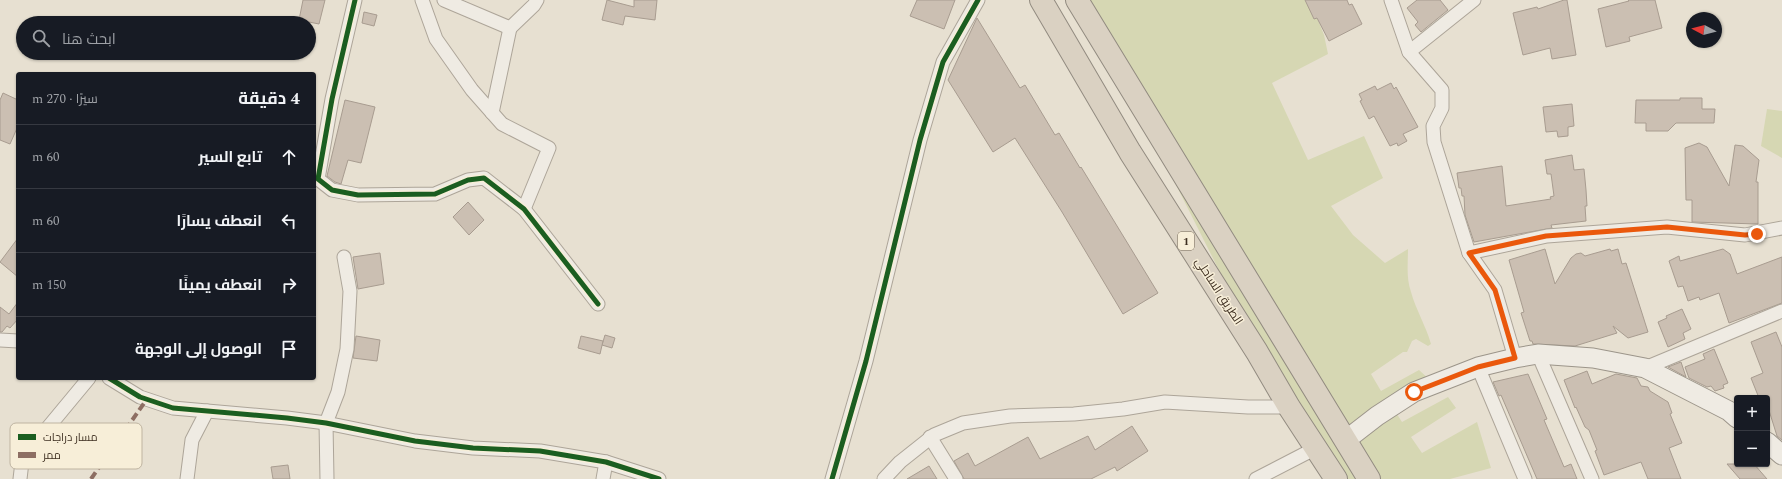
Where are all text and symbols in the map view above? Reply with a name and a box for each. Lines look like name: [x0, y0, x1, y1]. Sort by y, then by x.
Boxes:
north arrow: [1686, 12, 1722, 48]
search box: [16, 16, 316, 60]
icon: search: [30, 27, 52, 49]
text: ابحث هنا: [62, 28, 116, 51]
text: 4 دقيقة: [238, 86, 300, 112]
text: سيرًا · 270 m: [32, 89, 98, 109]
text: تابع السير: [199, 146, 262, 169]
icon: ahead: [278, 146, 300, 168]
text: 60 m: [32, 147, 59, 167]
text: انعطف يسارًا: [176, 210, 262, 233]
icon: left: [278, 210, 300, 232]
text: 60 m: [32, 211, 59, 231]
route end: [1748, 225, 1766, 243]
road number: 1: [1178, 232, 1194, 250]
street label: الطريق الساحلي: [1190, 254, 1247, 329]
text: انعطف يمينًا: [178, 274, 262, 297]
icon: right: [278, 274, 300, 296]
text: 150 m: [32, 275, 66, 295]
text: الوصول إلى الوجهة: [135, 338, 262, 361]
icon: arrive: [278, 338, 300, 360]
route start: [1405, 383, 1423, 401]
map controls: [1734, 395, 1770, 467]
button: +: [1734, 395, 1770, 431]
legend: [10, 423, 142, 469]
text: مسار دراجات: [43, 429, 98, 446]
button: −: [1734, 431, 1770, 467]
text: ممر: [42, 447, 61, 464]

